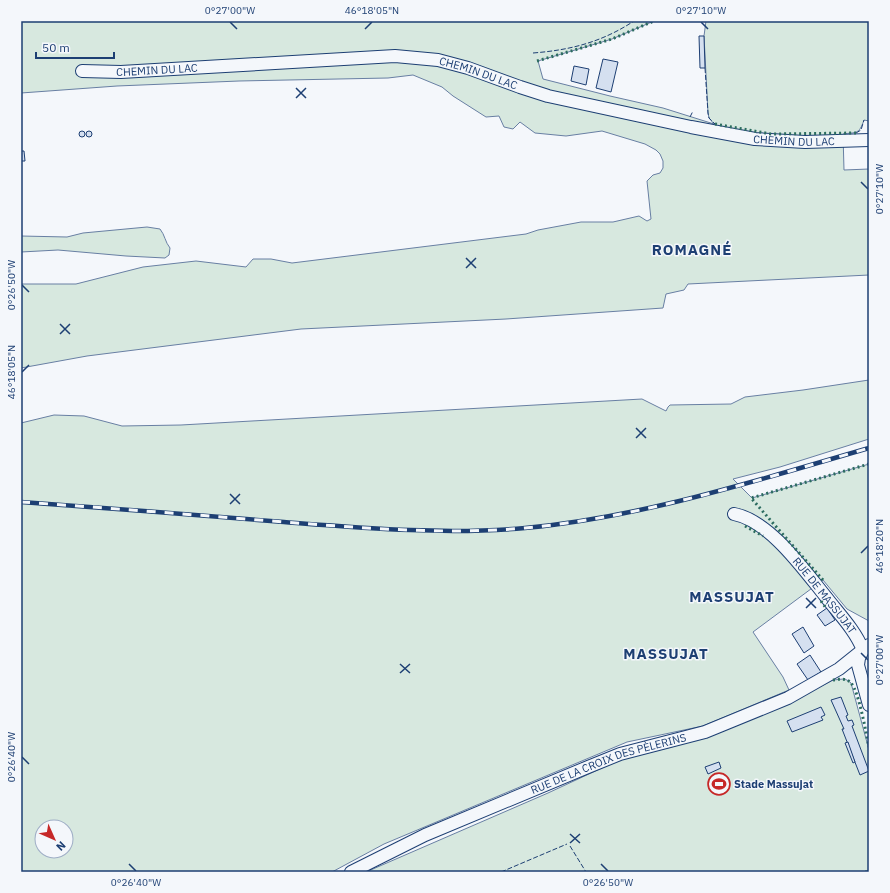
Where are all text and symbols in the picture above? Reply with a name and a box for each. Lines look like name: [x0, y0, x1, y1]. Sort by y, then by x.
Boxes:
text: 0°27'00"W: [205, 4, 255, 17]
text: 46°18'05"N: [345, 4, 399, 17]
text: 0°27'10"W: [676, 4, 726, 17]
scale bar: [36, 34, 114, 60]
text: 50 m: [42, 40, 70, 55]
street label: CHEMIN DU LAC: [438, 54, 520, 93]
street label: CHEMIN DU LAC: [116, 61, 198, 79]
street label: CHEMIN DU LAC: [753, 132, 835, 149]
text: 0°27'10"W: [873, 164, 886, 214]
district label: ROMAGNÉ: [652, 240, 732, 259]
text: 0°26'50"W: [5, 260, 18, 310]
text: 46°18'05"N: [5, 345, 18, 399]
text: 46°18'20"N: [873, 519, 886, 573]
street label: RUE DE MASSUJAT: [790, 554, 860, 637]
district label: MASSUJAT: [689, 587, 775, 606]
text: 0°27'00"W: [873, 635, 886, 685]
district label: MASSUJAT: [623, 644, 709, 663]
street label: RUE DE LA CROIX DES PÈLERINS: [529, 730, 688, 797]
text: 0°26'40"W: [5, 732, 18, 782]
sports icon: Stade Massujat: [706, 771, 732, 797]
place label: Stade Massujat: [734, 777, 813, 791]
north arrow: [34, 819, 74, 859]
text: N: [53, 838, 69, 854]
text: 0°26'40"W: [111, 876, 161, 889]
text: 0°26'50"W: [583, 876, 633, 889]

